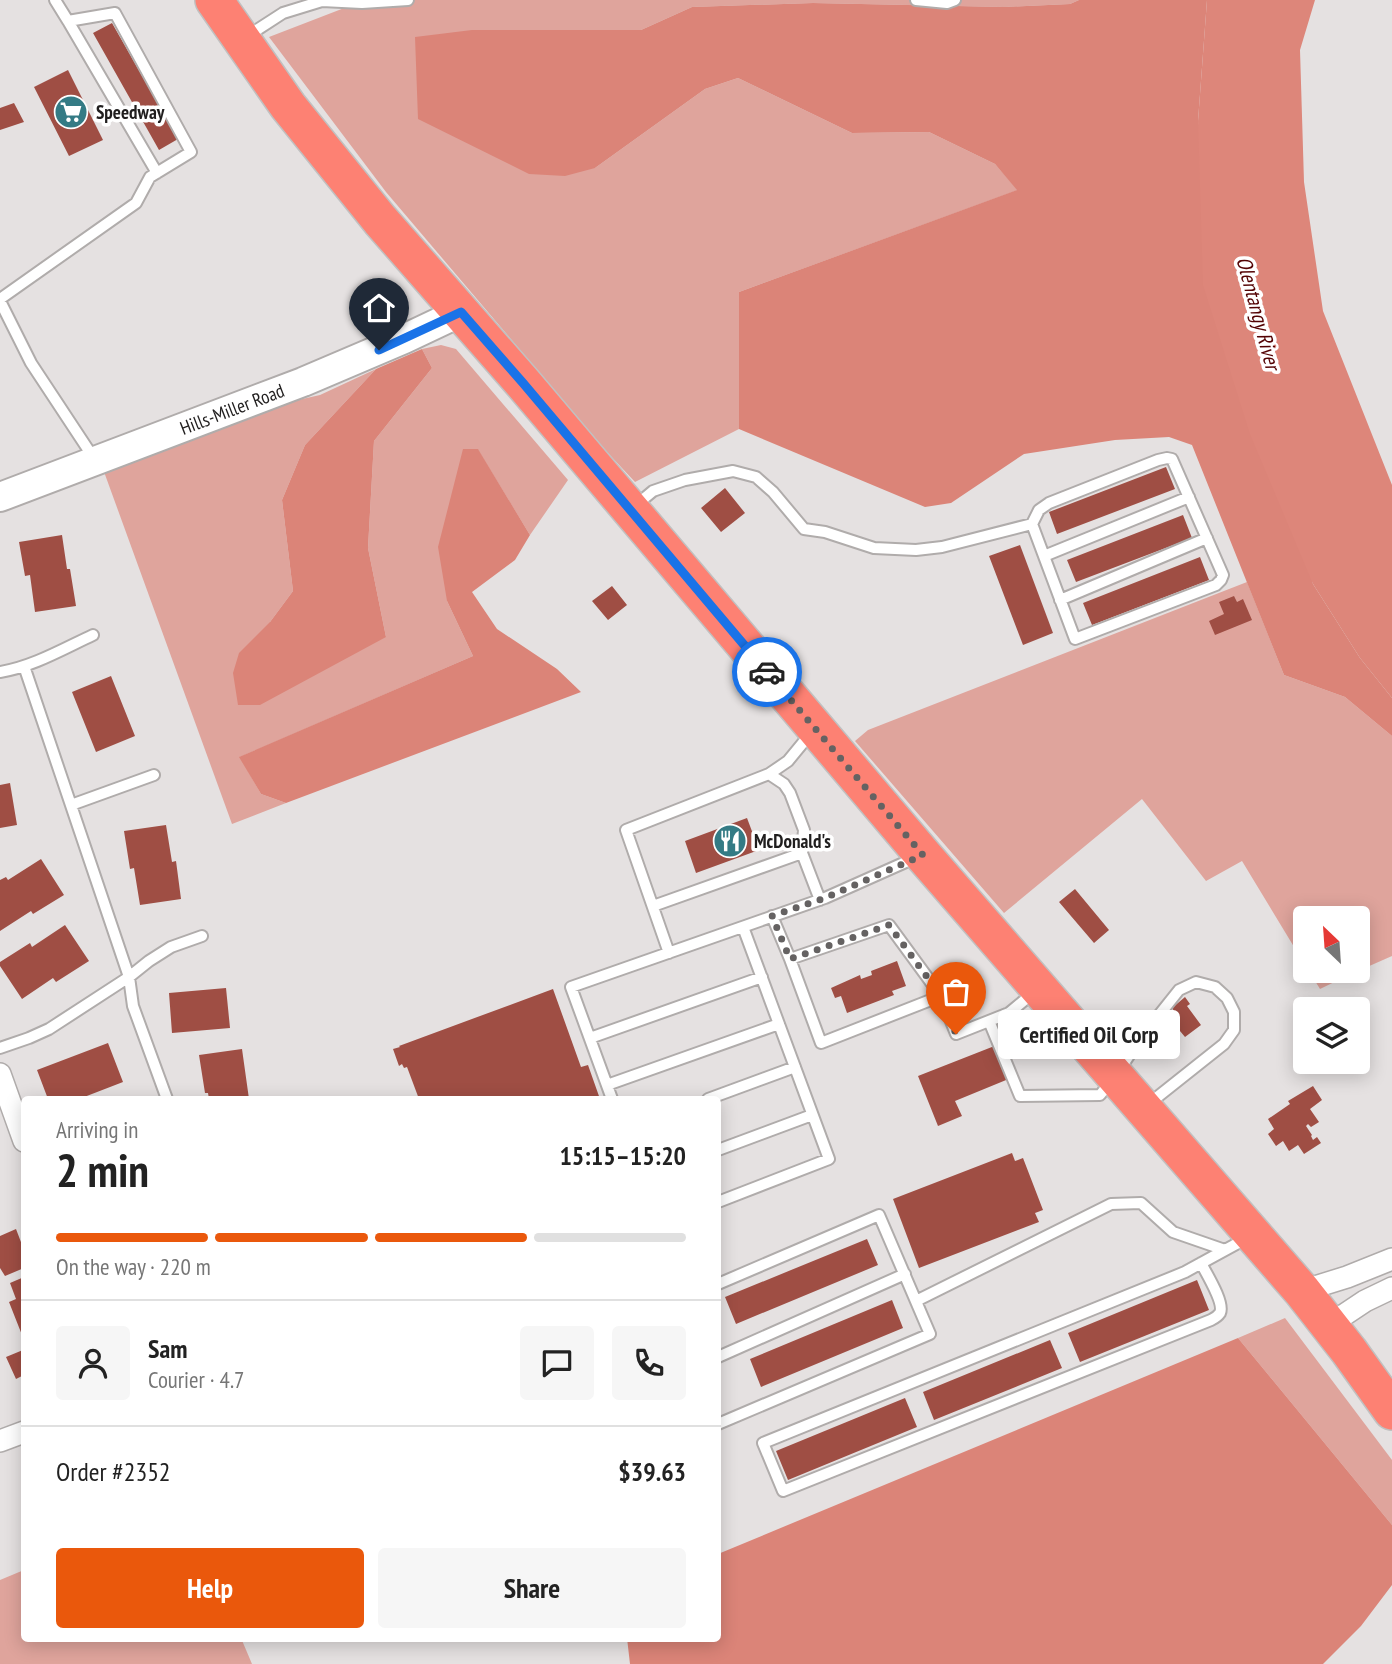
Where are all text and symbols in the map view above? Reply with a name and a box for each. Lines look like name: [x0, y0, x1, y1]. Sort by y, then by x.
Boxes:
supermarket icon: Speedway: [52, 93, 90, 131]
place label: Speedway: [96, 100, 165, 124]
water label: Olentangy River: [1230, 253, 1287, 375]
pin: [349, 278, 409, 350]
icon: home: [360, 289, 398, 327]
street label: Hills-Miller Road: [176, 378, 288, 440]
courier: [732, 637, 802, 707]
icon: car: [748, 653, 786, 691]
restaurant icon: McDonald's: [711, 822, 749, 860]
place label: McDonald's: [754, 829, 831, 853]
north arrow: [1293, 906, 1370, 984]
map controls: [1293, 906, 1370, 1074]
pin: [926, 962, 986, 1034]
icon: bag: [937, 973, 975, 1011]
button: layers: [1293, 997, 1370, 1074]
callout: Certified Oil Corp: [998, 1010, 1180, 1058]
text: Certified Oil Corp: [1020, 1020, 1159, 1049]
text: Arriving in: [56, 1115, 138, 1144]
text: 15:15–15:20: [559, 1139, 686, 1172]
text: 2 min: [56, 1140, 149, 1200]
text: On the way · 220 m: [56, 1252, 211, 1281]
button: person: [56, 1326, 130, 1400]
button: chat: [520, 1326, 594, 1400]
button: phone: [612, 1326, 686, 1400]
text: Sam: [148, 1332, 187, 1365]
text: Courier · 4.7: [148, 1365, 244, 1394]
text: Order #2352: [56, 1455, 171, 1488]
text: $39.63: [618, 1455, 686, 1488]
button: Help: [56, 1548, 364, 1628]
button: Share: [378, 1548, 686, 1628]

